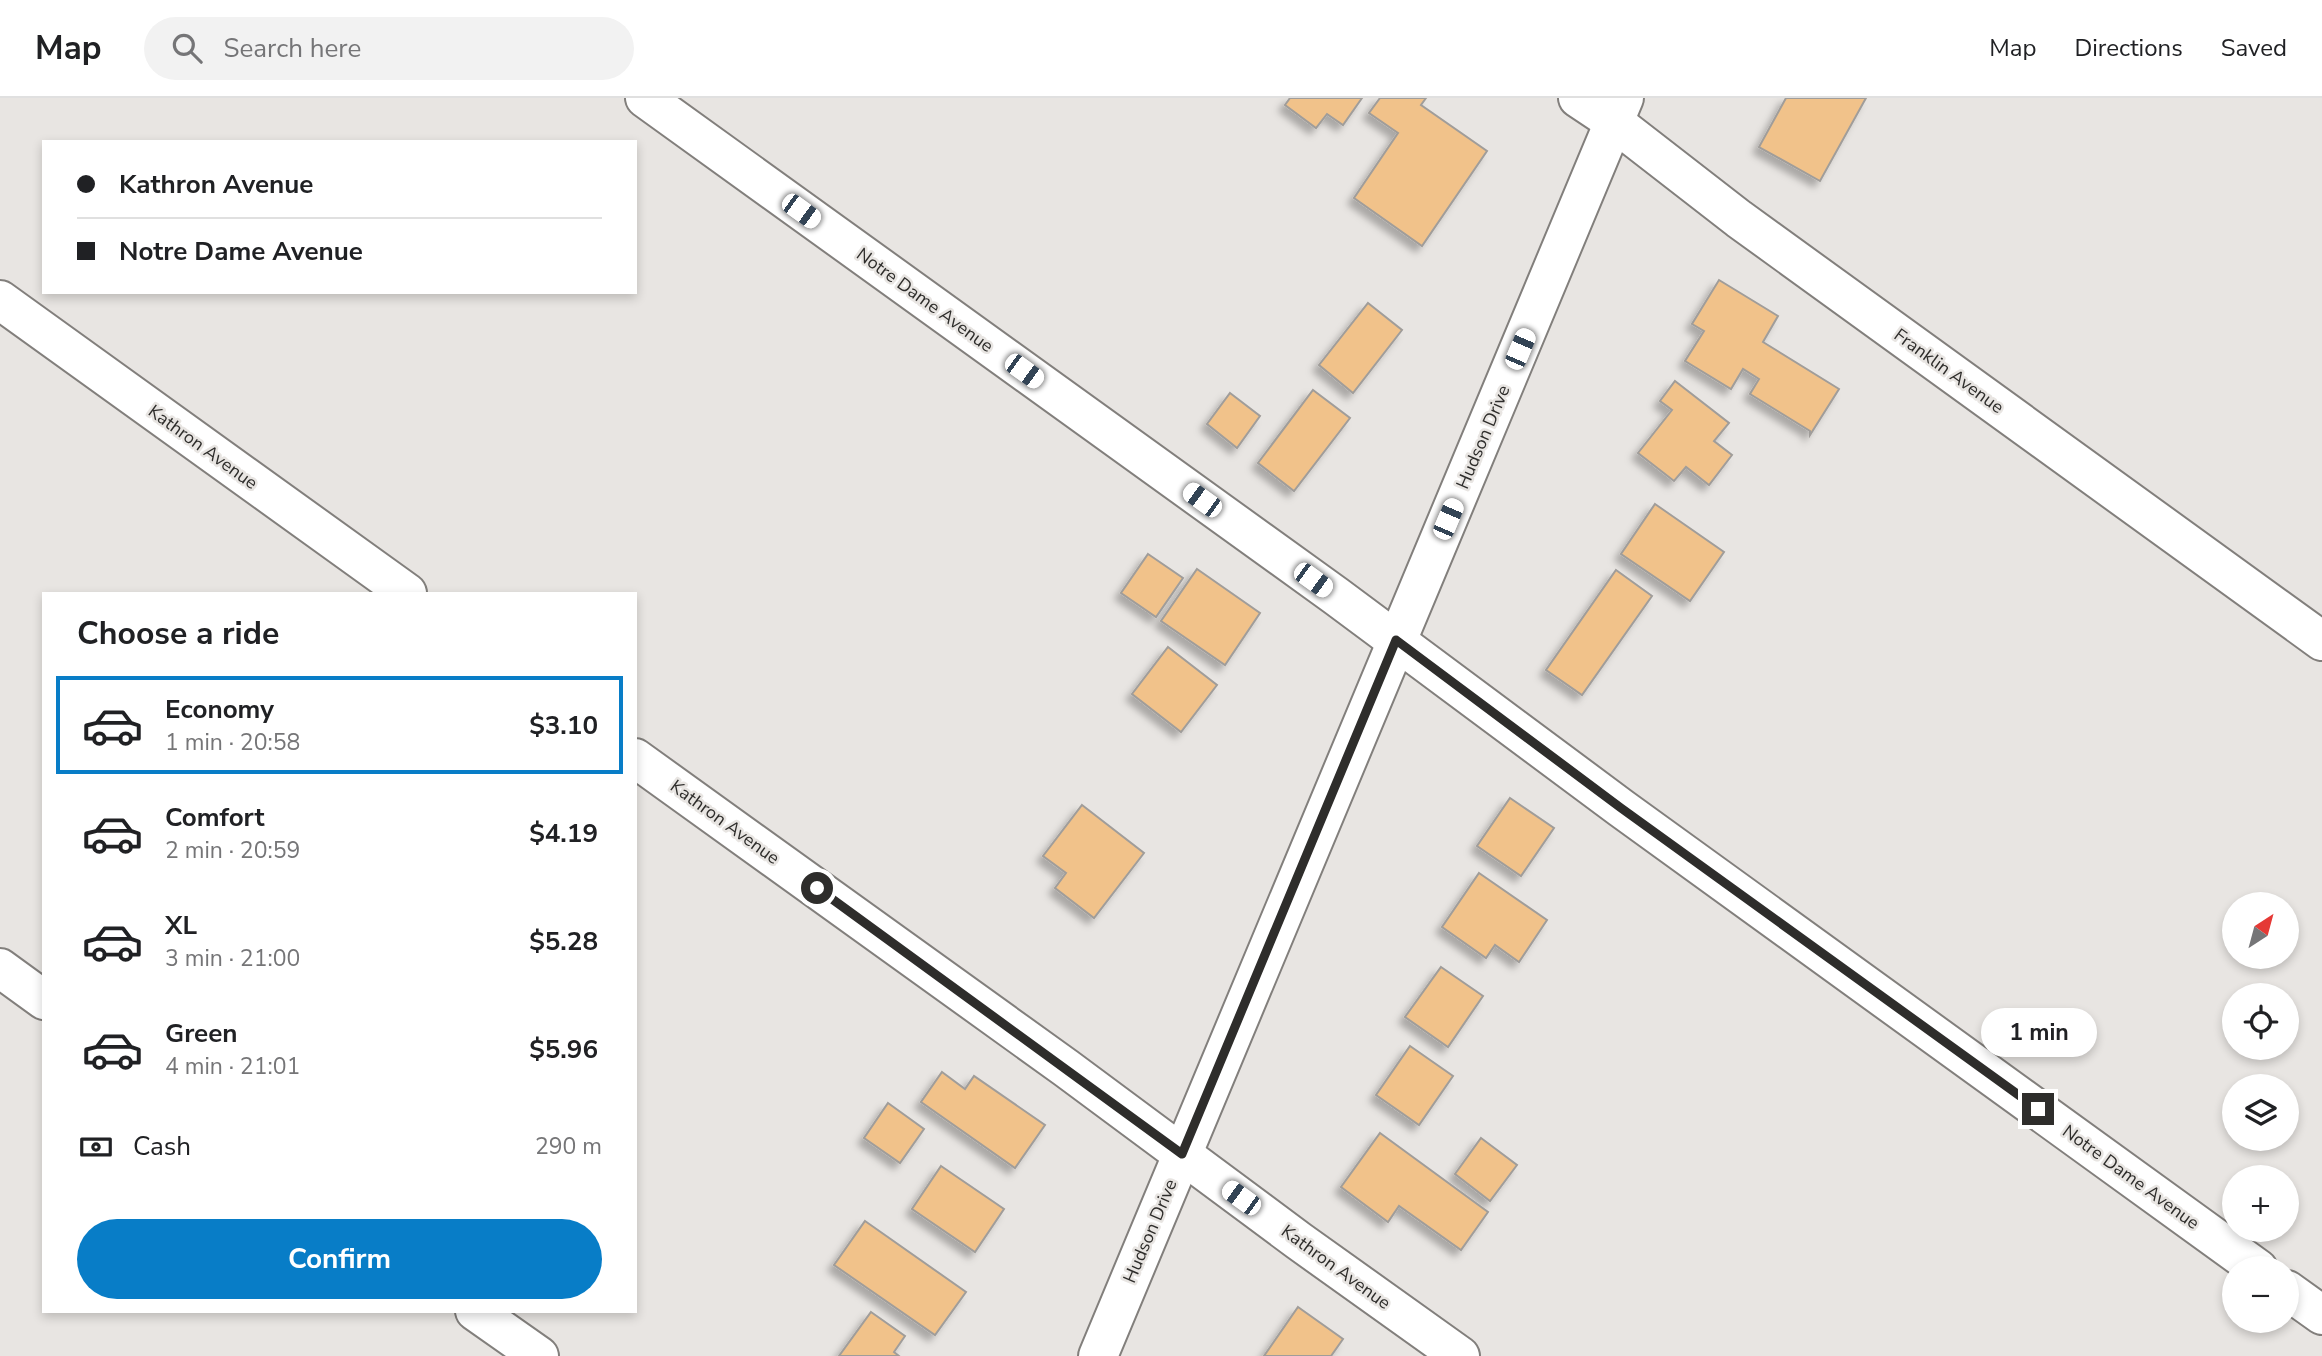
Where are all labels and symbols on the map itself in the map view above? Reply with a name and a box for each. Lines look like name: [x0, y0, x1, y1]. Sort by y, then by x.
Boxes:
car: [778, 190, 825, 232]
street label: Notre Dame Avenue: [852, 242, 998, 358]
street label: Franklin Avenue: [1889, 323, 2009, 419]
car: [1503, 326, 1538, 372]
car: [1001, 350, 1048, 392]
street label: Hudson Drive: [1450, 381, 1516, 493]
street label: Kathron Avenue: [143, 399, 263, 495]
car: [1179, 479, 1226, 521]
car: [1431, 496, 1466, 542]
car: [1290, 559, 1337, 601]
street label: Kathron Avenue: [665, 774, 785, 870]
route start: [801, 872, 833, 904]
north arrow: [2222, 892, 2300, 970]
callout: 1 min: [1980, 1007, 2096, 1056]
route end: [2022, 1093, 2054, 1125]
street label: Notre Dame Avenue: [2058, 1119, 2204, 1235]
street label: Hudson Drive: [1117, 1175, 1183, 1287]
car: [1218, 1177, 1265, 1219]
street label: Kathron Avenue: [1276, 1219, 1396, 1315]

